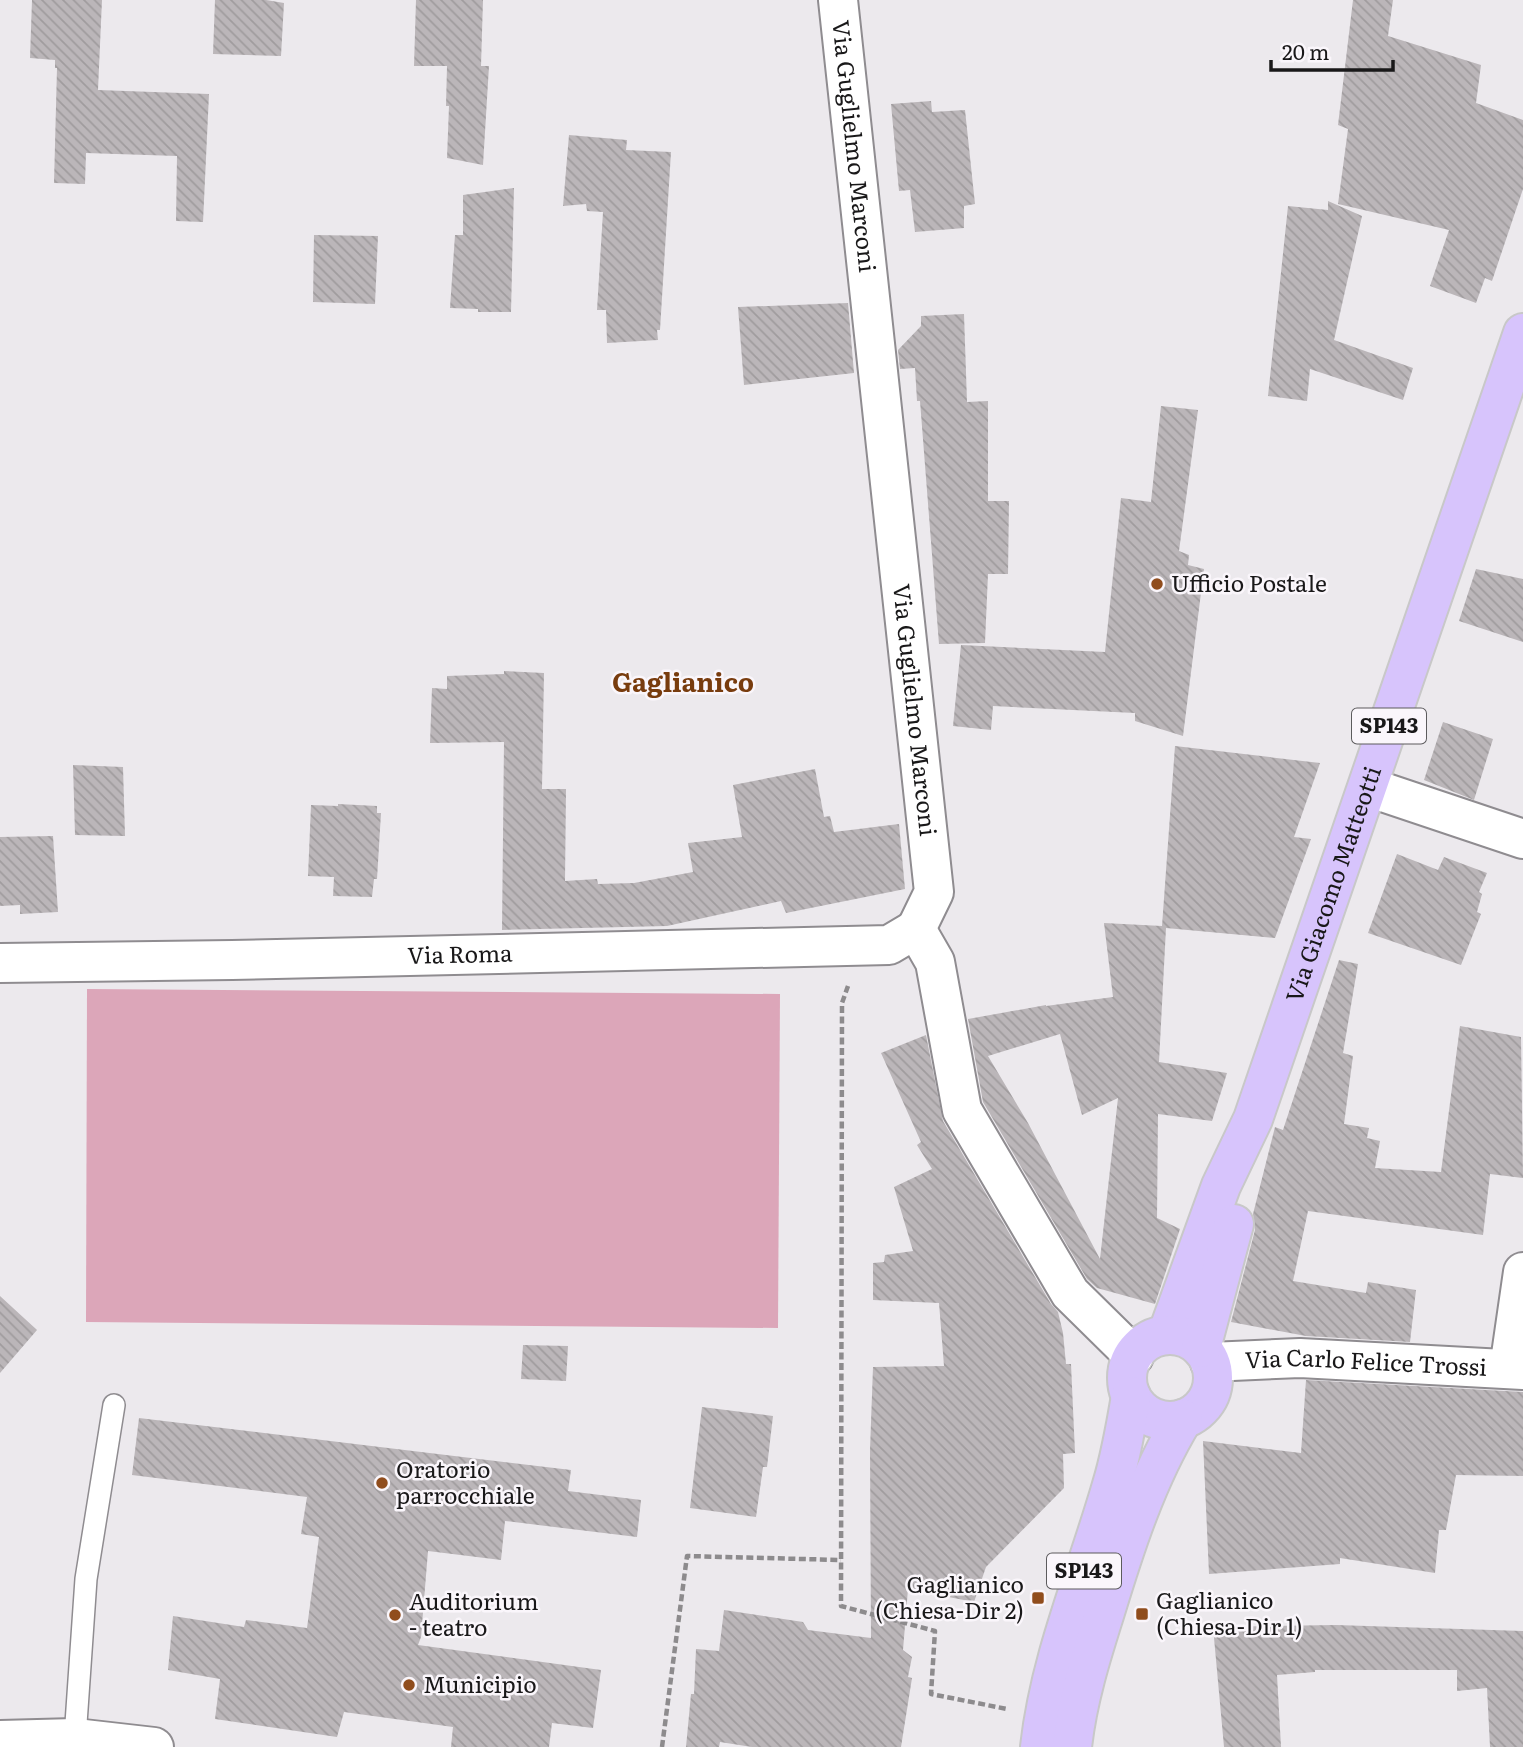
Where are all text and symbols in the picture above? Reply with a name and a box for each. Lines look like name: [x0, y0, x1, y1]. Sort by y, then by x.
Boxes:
street label: Via Guglielmo Marconi: [825, 18, 886, 274]
scale bar: [1271, 28, 1394, 72]
text: 20 m: [1282, 35, 1329, 66]
place label: Ufficio Postale: [1171, 565, 1327, 599]
marker: Ufficio Postale: [1149, 576, 1165, 592]
street label: Via Guglielmo Marconi: [886, 582, 947, 838]
district label: Gaglianico: [612, 661, 754, 700]
road number: SP143: [1352, 708, 1426, 744]
street label: Via Giacomo Matteotti: [1275, 761, 1388, 1006]
street label: Via Roma: [407, 935, 513, 971]
street label: Via Carlo Felice Trossi: [1244, 1339, 1488, 1383]
place label: Oratorio parrocchiale: [396, 1451, 535, 1511]
marker: Oratorio parrocchiale: [374, 1475, 390, 1491]
road number: SP143: [1047, 1554, 1121, 1588]
place label: Gaglianico (Chiesa-Dir 2): [875, 1566, 1024, 1626]
place label: Gaglianico (Chiesa-Dir 1): [1156, 1582, 1303, 1642]
place label: Auditorium - teatro: [409, 1583, 539, 1643]
marker: Gaglianico (Chiesa-Dir 2): [1030, 1590, 1046, 1606]
marker: Gaglianico (Chiesa-Dir 1): [1134, 1606, 1150, 1622]
marker: Auditorium - teatro: [387, 1607, 403, 1623]
place label: Municipio: [423, 1666, 537, 1700]
marker: Municipio: [401, 1677, 417, 1693]

